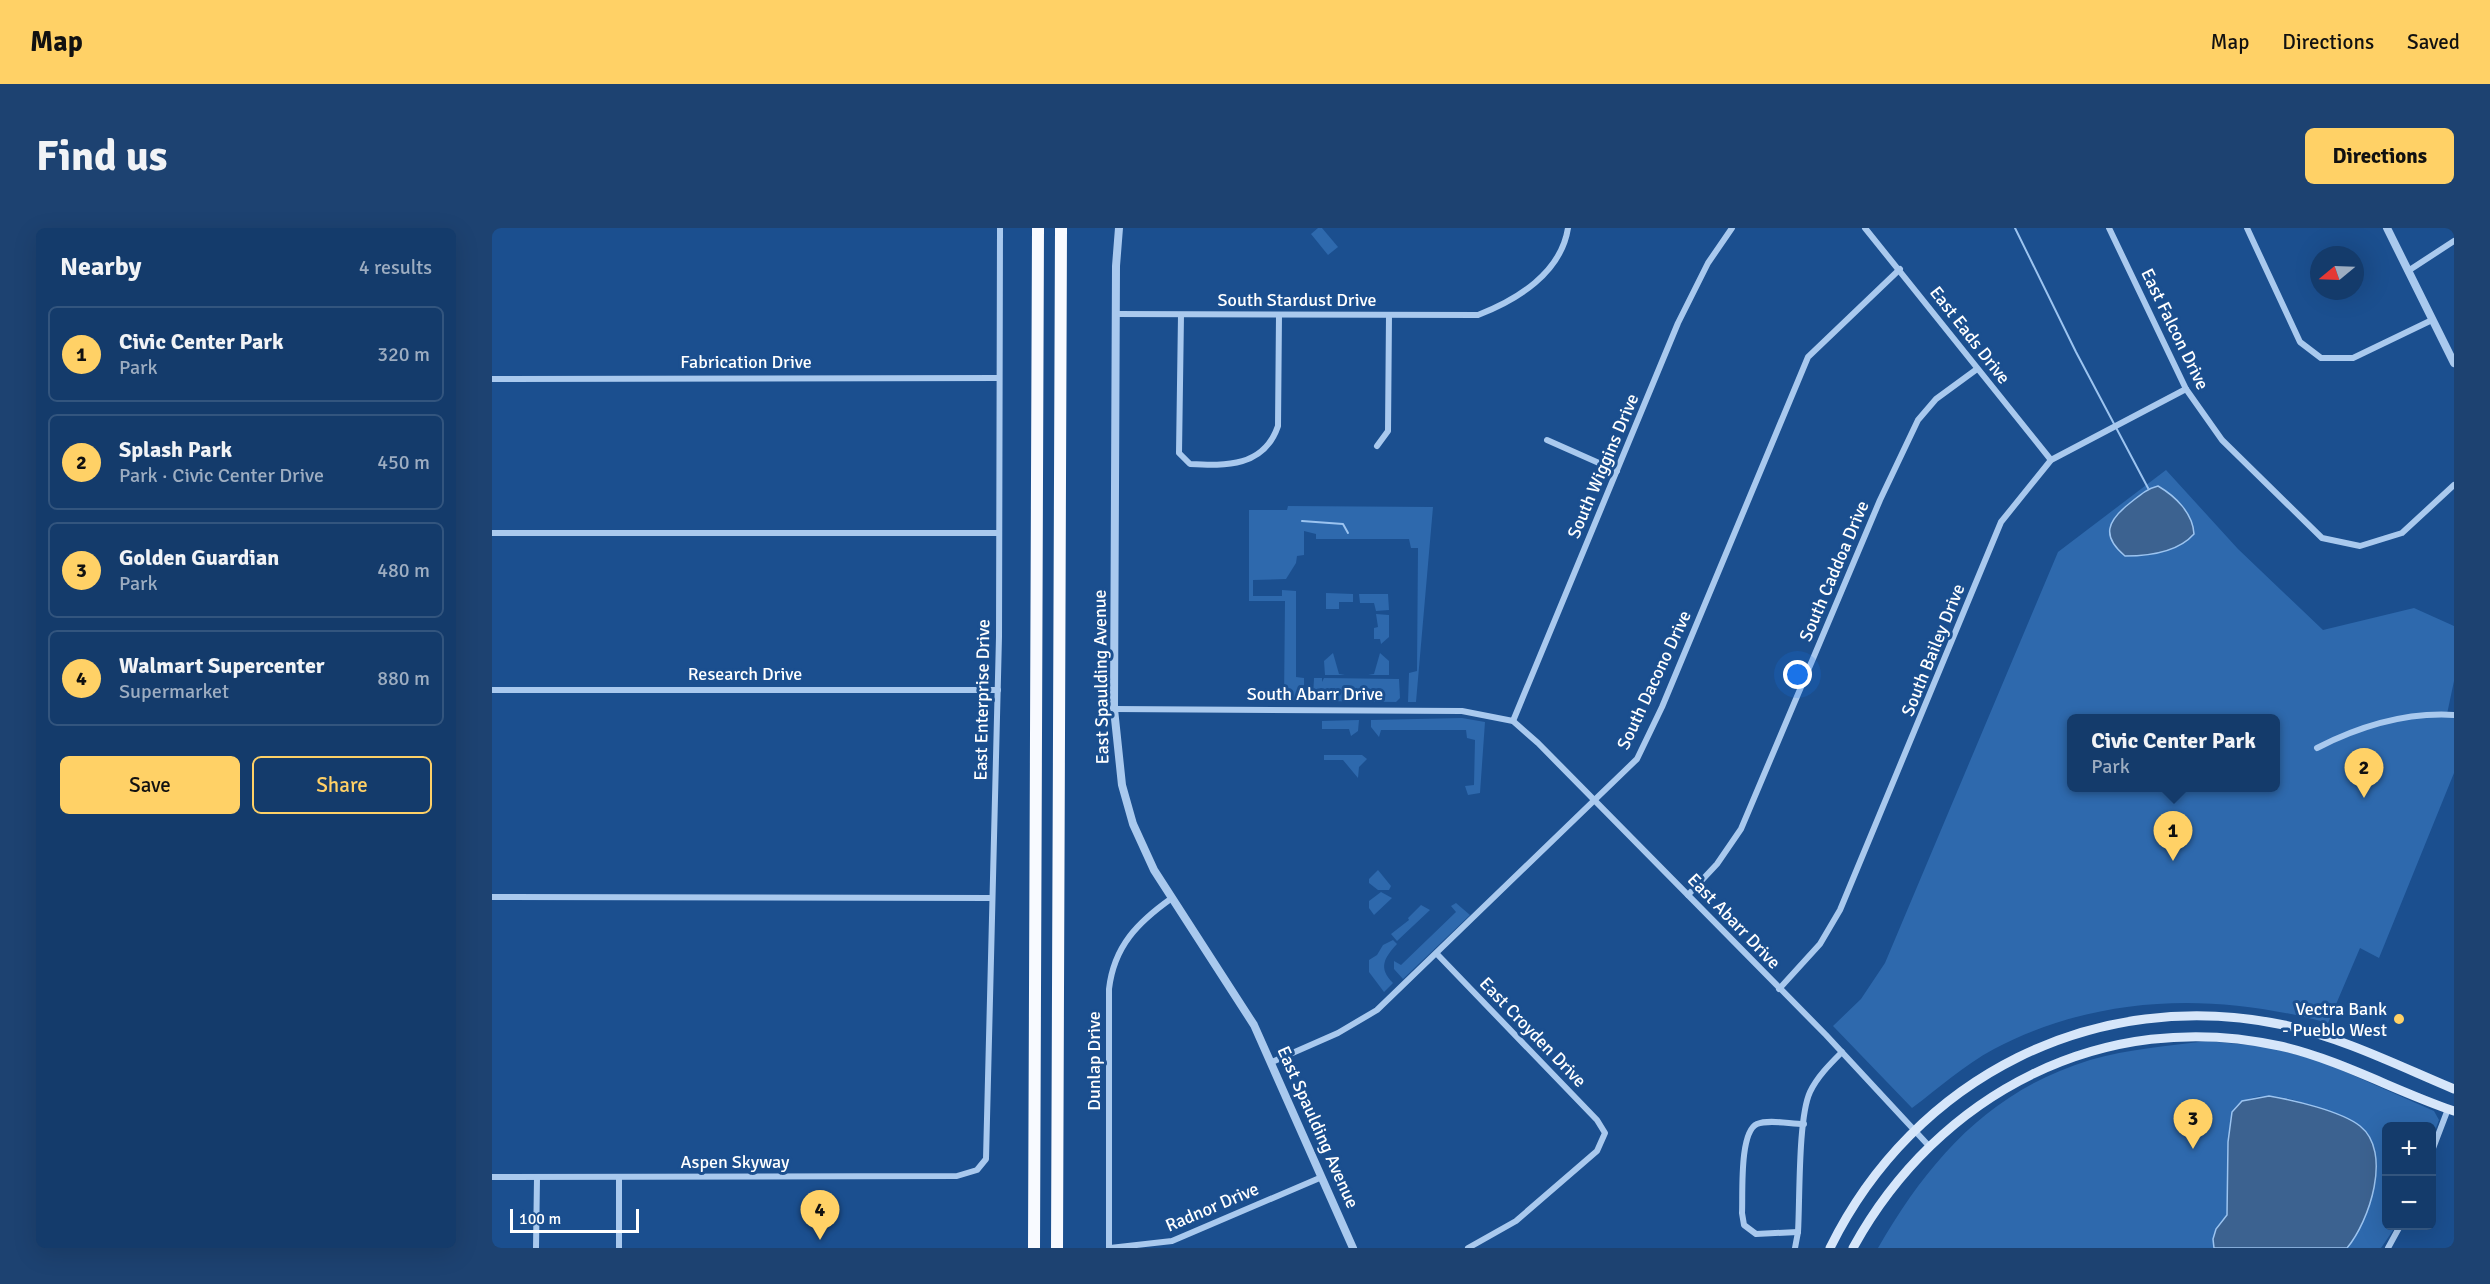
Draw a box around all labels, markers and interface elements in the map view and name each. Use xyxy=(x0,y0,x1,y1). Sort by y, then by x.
text: Map xyxy=(30,25,83,59)
text: Map xyxy=(2211,29,2249,55)
text: Directions xyxy=(2282,29,2374,55)
text: Saved xyxy=(2407,29,2460,55)
button: Directions xyxy=(2305,128,2454,184)
text: Find us xyxy=(36,131,167,182)
north arrow xyxy=(2310,246,2364,300)
text: Nearby xyxy=(60,251,141,283)
text: 4 results xyxy=(359,255,432,280)
street label: East Falcon Drive xyxy=(2136,265,2214,393)
street label: East Eads Drive xyxy=(1925,282,2015,388)
street label: South Stardust Drive xyxy=(1218,289,1376,311)
text: Civic Center Park xyxy=(119,328,284,355)
text: 1 xyxy=(76,342,87,367)
text: 320 m xyxy=(377,342,430,367)
street label: Fabrication Drive xyxy=(680,351,812,373)
text: Park xyxy=(119,355,157,380)
street label: South Wiggins Drive xyxy=(1563,390,1643,542)
text: Splash Park xyxy=(119,436,232,463)
text: 2 xyxy=(76,450,87,475)
text: 450 m xyxy=(377,450,430,475)
text: Park · Civic Center Drive xyxy=(119,463,324,488)
street label: South Caddoa Drive xyxy=(1794,497,1874,645)
text: Golden Guardian xyxy=(119,544,279,571)
text: 3 xyxy=(76,558,87,583)
text: 480 m xyxy=(377,558,430,583)
text: Park xyxy=(119,571,157,596)
street label: South Bailey Drive xyxy=(1896,581,1970,719)
street label: East Spaulding Avenue xyxy=(1088,589,1114,765)
street label: South Dacono Drive xyxy=(1612,607,1696,753)
street label: East Enterprise Drive xyxy=(970,619,994,781)
text: Walmart Supercenter xyxy=(119,652,325,679)
your location xyxy=(1783,660,1812,689)
street label: Research Drive xyxy=(688,663,802,685)
text: 4 xyxy=(76,666,87,691)
text: 880 m xyxy=(377,666,430,691)
text: Supermarket xyxy=(119,679,229,704)
street label: South Abarr Drive xyxy=(1247,683,1383,705)
popup xyxy=(2067,714,2280,792)
text: Civic Center Park xyxy=(2091,727,2256,754)
pin: 2 xyxy=(2344,748,2384,798)
text: Park xyxy=(2091,754,2130,779)
button: Save xyxy=(60,756,240,814)
button: Share xyxy=(252,756,432,814)
pin: 1 xyxy=(2154,812,2192,861)
street label: East Abarr Drive xyxy=(1683,869,1785,973)
street label: East Croyden Drive xyxy=(1475,972,1591,1092)
place label: Vectra Bank - Pueblo West xyxy=(2282,998,2387,1041)
street label: Dunlap Drive xyxy=(1083,1011,1105,1111)
marker: Vectra Bank - Pueblo West xyxy=(2392,1012,2406,1026)
street label: East Spaulding Avenue xyxy=(1272,1043,1364,1211)
pin: 3 xyxy=(2174,1100,2212,1149)
map controls xyxy=(2382,1122,2436,1230)
button: + xyxy=(2382,1122,2436,1176)
street label: Aspen Skyway xyxy=(681,1151,790,1173)
button: − xyxy=(2382,1176,2436,1230)
street label: Radnor Drive xyxy=(1162,1177,1262,1237)
pin: 4 xyxy=(800,1190,840,1240)
scale bar xyxy=(510,1206,639,1234)
text: 100 m xyxy=(519,1209,561,1229)

